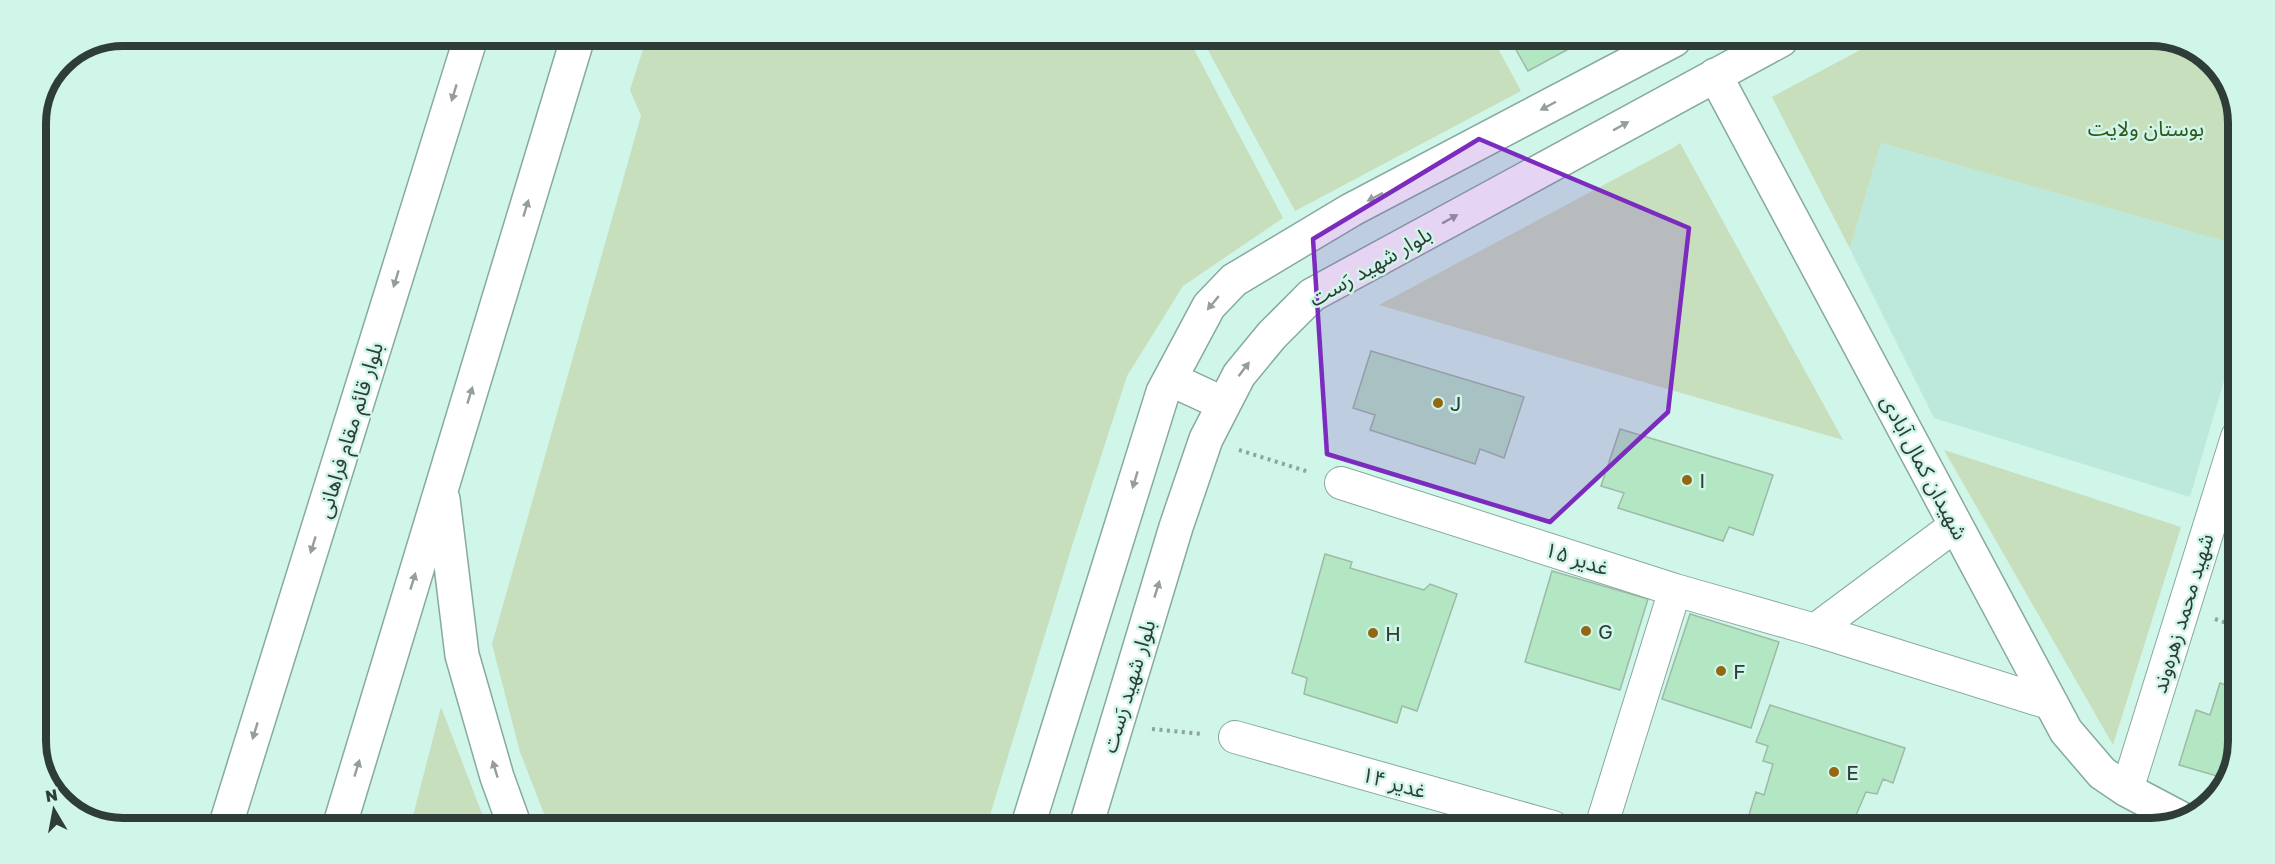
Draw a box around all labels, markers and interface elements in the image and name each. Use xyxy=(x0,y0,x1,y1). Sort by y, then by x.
one-way arrow xyxy=(449,84,458,102)
one-way arrow xyxy=(1539,101,1556,111)
park label: بوستان ولایت xyxy=(2088,115,2204,141)
one-way arrow xyxy=(1613,121,1630,131)
one-way arrow xyxy=(1366,192,1383,202)
one-way arrow xyxy=(522,199,531,217)
one-way arrow xyxy=(1441,215,1458,225)
street label: بلوار شهید رَست xyxy=(1304,220,1436,312)
one-way arrow xyxy=(391,270,400,288)
one-way arrow xyxy=(1207,295,1220,310)
street label: بلوار قائم مقام فراهانی xyxy=(310,339,392,522)
one-way arrow xyxy=(1238,361,1250,377)
one-way arrow xyxy=(466,385,475,403)
place label: J xyxy=(1450,390,1462,416)
street label: شهیدان کمال آبادی xyxy=(1876,390,1974,544)
marker: J xyxy=(1431,396,1445,410)
place label: I xyxy=(1699,467,1706,493)
one-way arrow xyxy=(1130,471,1139,489)
marker: I xyxy=(1680,473,1694,487)
street label: شهید محمد زهره‌وند xyxy=(2145,530,2219,696)
street label: غدیر ۱۵ xyxy=(1542,535,1612,581)
one-way arrow xyxy=(308,536,317,554)
one-way arrow xyxy=(409,572,418,590)
one-way arrow xyxy=(1153,579,1162,597)
street label: بلوار شهید رَست xyxy=(1095,616,1161,756)
place label: G xyxy=(1598,618,1613,644)
place label: H xyxy=(1385,620,1401,646)
marker: G xyxy=(1579,624,1593,638)
marker: H xyxy=(1366,626,1380,640)
place label: F xyxy=(1733,658,1746,684)
marker: F xyxy=(1714,664,1728,678)
one-way arrow xyxy=(250,722,259,740)
one-way arrow xyxy=(353,759,362,777)
place label: E xyxy=(1846,759,1859,785)
one-way arrow xyxy=(490,760,499,778)
street label: غدیر ۱۴ xyxy=(1359,760,1429,804)
marker: E xyxy=(1827,765,1841,779)
north arrow xyxy=(24,780,84,840)
text: N xyxy=(44,784,59,806)

